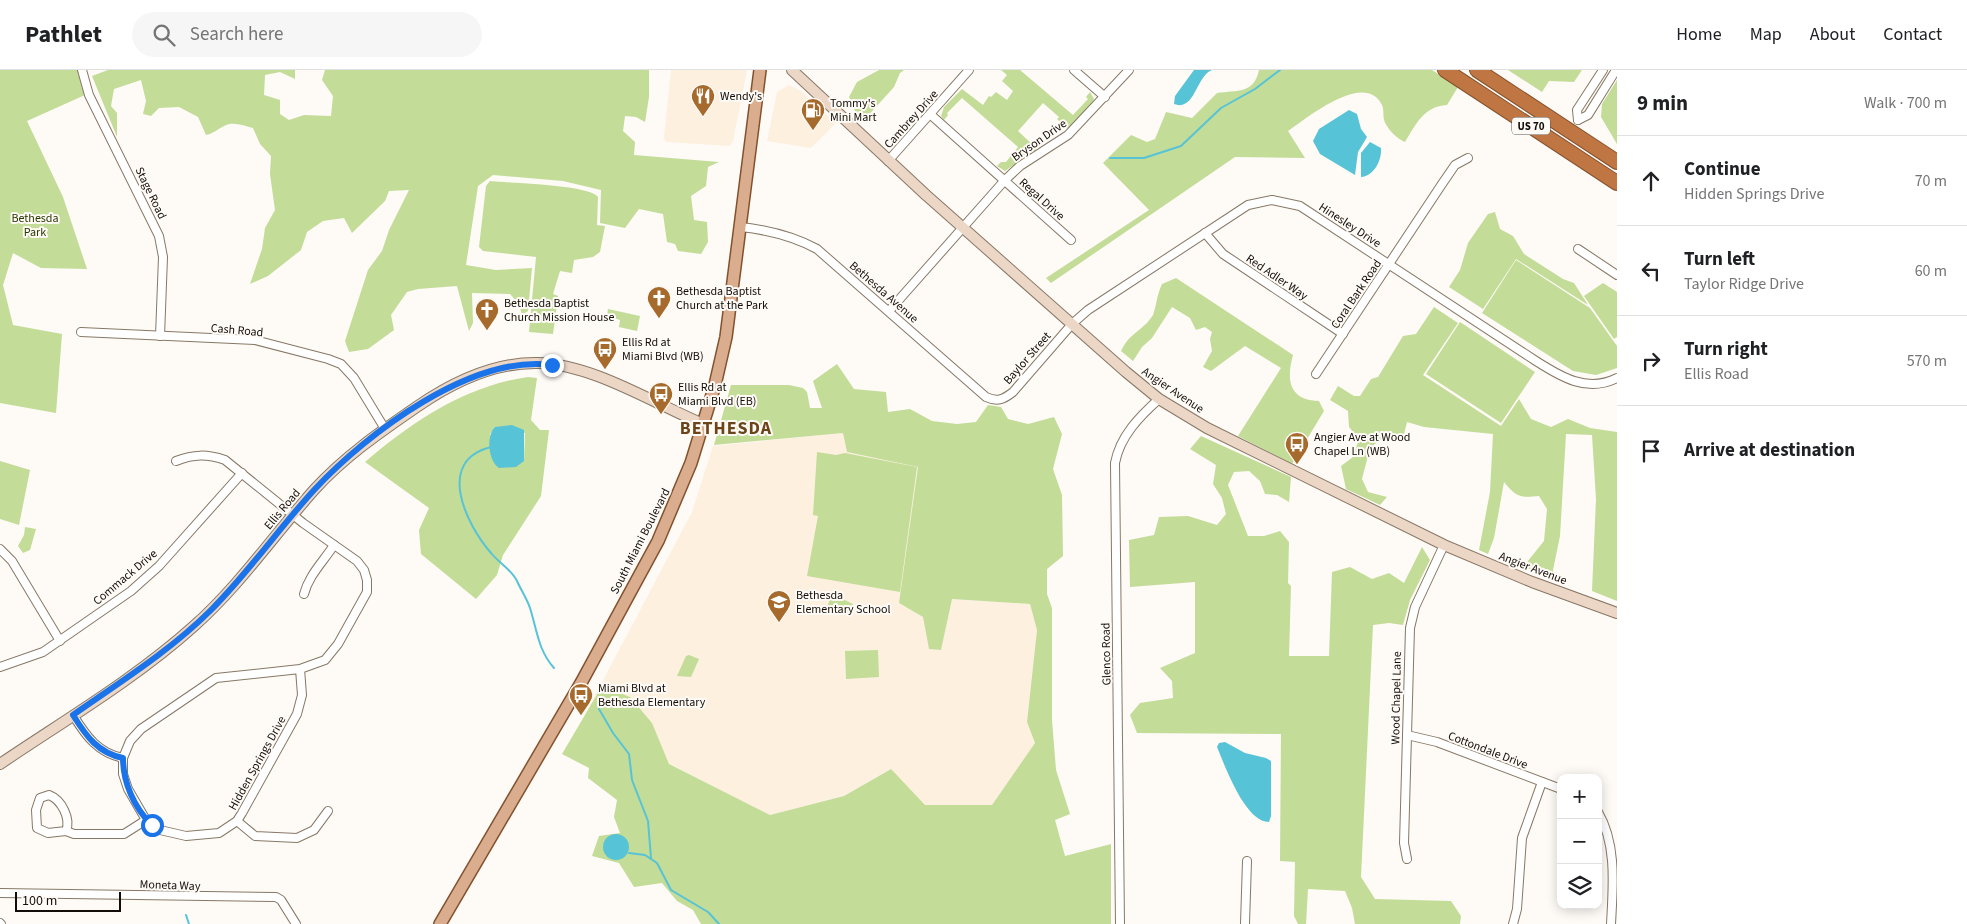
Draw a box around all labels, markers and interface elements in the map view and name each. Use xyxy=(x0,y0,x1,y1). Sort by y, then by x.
search box xyxy=(132,12,482,57)
text: Pathlet xyxy=(25,17,102,52)
icon: search xyxy=(150,21,178,49)
text: Search here xyxy=(190,21,284,48)
text: Home xyxy=(1676,22,1722,47)
text: Map xyxy=(1750,22,1782,47)
text: About xyxy=(1810,22,1855,47)
text: Contact xyxy=(1883,22,1942,47)
restaurant icon: Wendy's xyxy=(690,83,716,117)
street label: Cambrey Drive xyxy=(880,86,942,152)
place label: Wendy's xyxy=(720,88,762,105)
text: 9 min xyxy=(1637,88,1688,118)
text: Walk · 700 m xyxy=(1864,92,1947,114)
place label: Tommy's Mini Mart xyxy=(830,95,877,126)
fuel station icon: Tommy's Mini Mart xyxy=(800,97,826,131)
street label: Bryson Drive xyxy=(1008,115,1070,166)
road number: US 70 xyxy=(1512,118,1550,134)
text: Continue xyxy=(1684,156,1761,183)
street label: Stage Road xyxy=(131,164,170,222)
icon: ahead xyxy=(1637,167,1665,195)
text: 70 m xyxy=(1915,170,1947,192)
street label: Regal Drive xyxy=(1015,174,1068,224)
text: Hidden Springs Drive xyxy=(1684,183,1824,205)
street label: Hinesley Drive xyxy=(1315,199,1384,252)
park label: Bethesda Park xyxy=(11,210,59,241)
text: Turn left xyxy=(1684,246,1755,273)
street label: Red Adler Way xyxy=(1242,250,1311,305)
street label: Coral Bark Road xyxy=(1327,256,1386,332)
icon: left xyxy=(1637,257,1665,285)
street label: Bethesda Avenue xyxy=(845,258,922,327)
text: 60 m xyxy=(1915,260,1947,282)
text: Taylor Ridge Drive xyxy=(1684,273,1804,295)
place label: Bethesda Baptist Church at the Park xyxy=(676,283,768,314)
church icon: Bethesda Baptist Church at the Park xyxy=(646,285,672,319)
place label: Bethesda Baptist Church Mission House xyxy=(504,295,614,326)
church icon: Bethesda Baptist Church Mission House xyxy=(474,297,500,331)
street label: Cash Road xyxy=(210,320,264,341)
street label: Baylor Street xyxy=(1000,328,1055,388)
place label: Ellis Rd at Miami Blvd (WB) xyxy=(622,334,704,365)
bus stop icon: Ellis Rd at Miami Blvd (WB) xyxy=(592,336,618,370)
text: Turn right xyxy=(1684,336,1768,363)
icon: right xyxy=(1637,347,1665,375)
text: 570 m xyxy=(1907,350,1947,372)
route end xyxy=(541,354,564,377)
street label: Angier Avenue xyxy=(1138,363,1207,417)
text: Ellis Road xyxy=(1684,363,1749,385)
place label: Ellis Rd at Miami Blvd (EB) xyxy=(678,379,756,410)
bus stop icon: Ellis Rd at Miami Blvd (EB) xyxy=(648,381,674,415)
district label: BETHESDA xyxy=(680,416,772,441)
place label: Angier Ave at Wood Chapel Ln (WB) xyxy=(1314,429,1410,460)
bus stop icon: Angier Ave at Wood Chapel Ln (WB) xyxy=(1284,431,1310,465)
icon: arrive xyxy=(1637,437,1665,465)
text: Arrive at destination xyxy=(1684,437,1855,464)
street label: Ellis Road xyxy=(260,485,305,533)
street label: South Miami Boulevard xyxy=(606,485,675,597)
street label: Commack Drive xyxy=(90,545,161,609)
street label: Angier Avenue xyxy=(1496,548,1569,589)
place label: Bethesda Elementary School xyxy=(796,587,891,618)
school or university icon: Bethesda Elementary School xyxy=(766,589,792,623)
street label: Glenco Road xyxy=(1097,622,1116,686)
street label: Wood Chapel Lane xyxy=(1387,651,1406,745)
place label: Miami Blvd at Bethesda Elementary xyxy=(598,680,706,711)
bus stop icon: Miami Blvd at Bethesda Elementary xyxy=(568,682,594,716)
street label: Hidden Springs Drive xyxy=(224,713,290,813)
street label: Cottondale Drive xyxy=(1446,727,1530,773)
map controls xyxy=(1557,774,1602,909)
button: + xyxy=(1557,774,1602,819)
route start xyxy=(141,814,164,837)
button: − xyxy=(1557,819,1602,864)
button: layers xyxy=(1557,864,1602,909)
street label: Moneta Way xyxy=(139,876,201,895)
scale bar xyxy=(15,889,121,912)
text: 100 m xyxy=(22,891,57,911)

